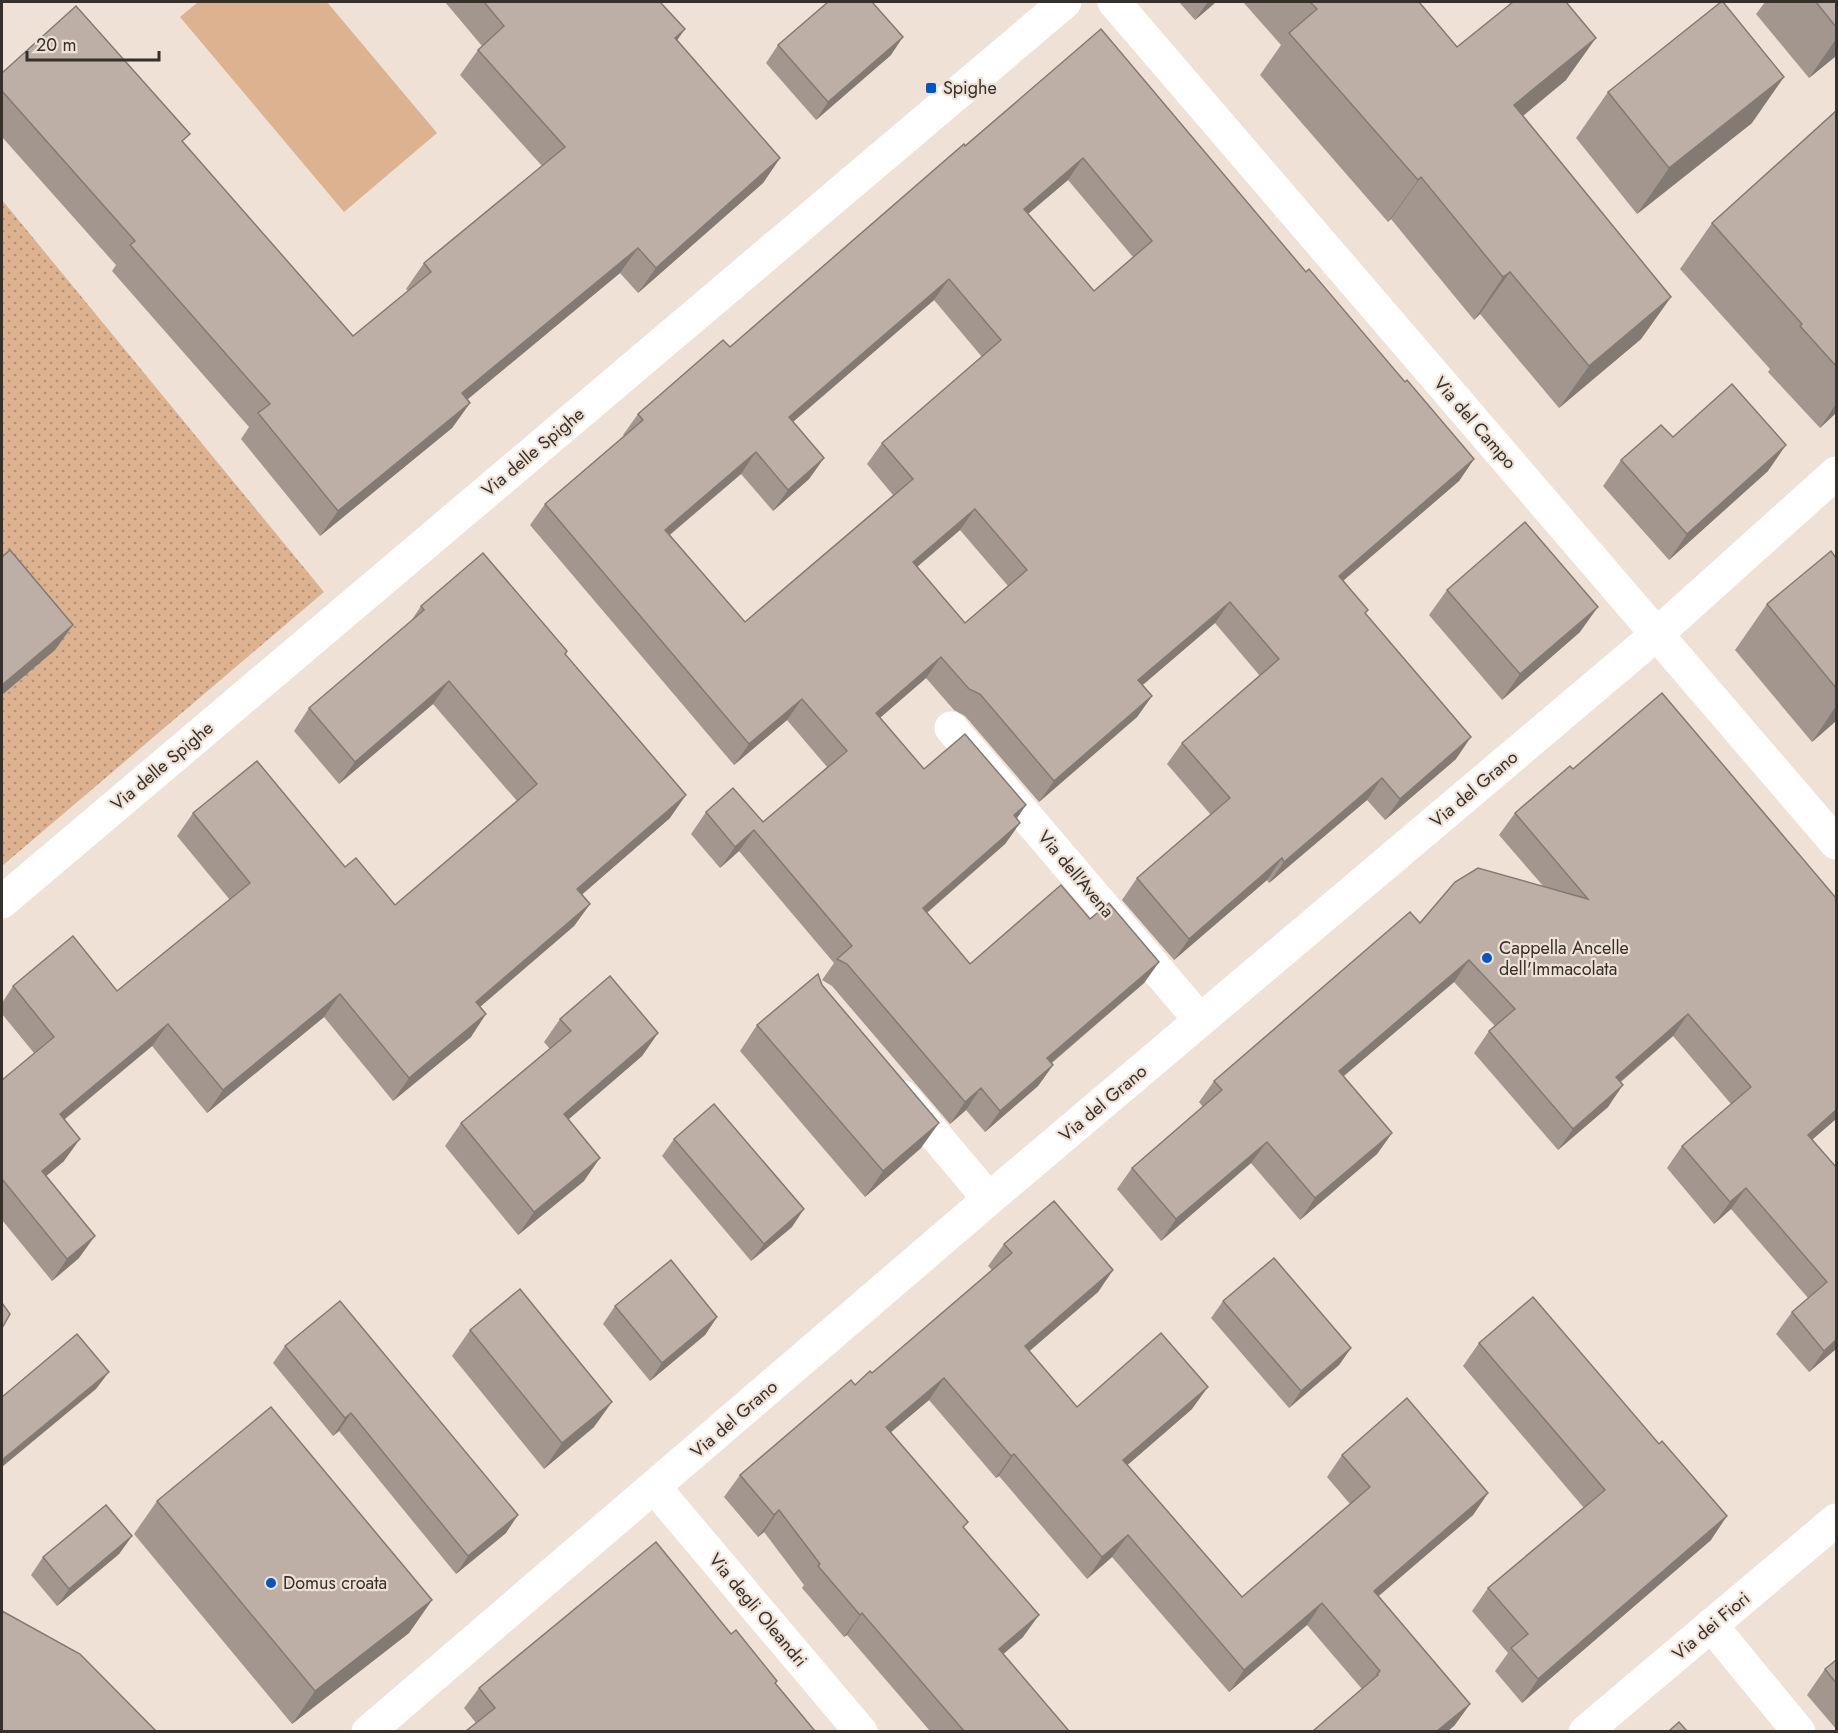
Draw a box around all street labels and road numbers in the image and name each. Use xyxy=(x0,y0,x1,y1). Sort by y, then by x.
street label: Via del Campo xyxy=(1428,371,1523,475)
street label: Via delle Spighe xyxy=(476,401,590,503)
street label: Via delle Spighe xyxy=(105,715,219,817)
street label: Via del Grano xyxy=(1424,744,1524,834)
street label: Via dell'Avena xyxy=(1032,825,1120,923)
street label: Via del Grano xyxy=(1053,1058,1153,1148)
street label: Via del Grano xyxy=(685,1374,783,1464)
street label: Via degli Oleandri xyxy=(703,1547,813,1673)
street label: Via dei Fiori xyxy=(1666,1586,1756,1666)

